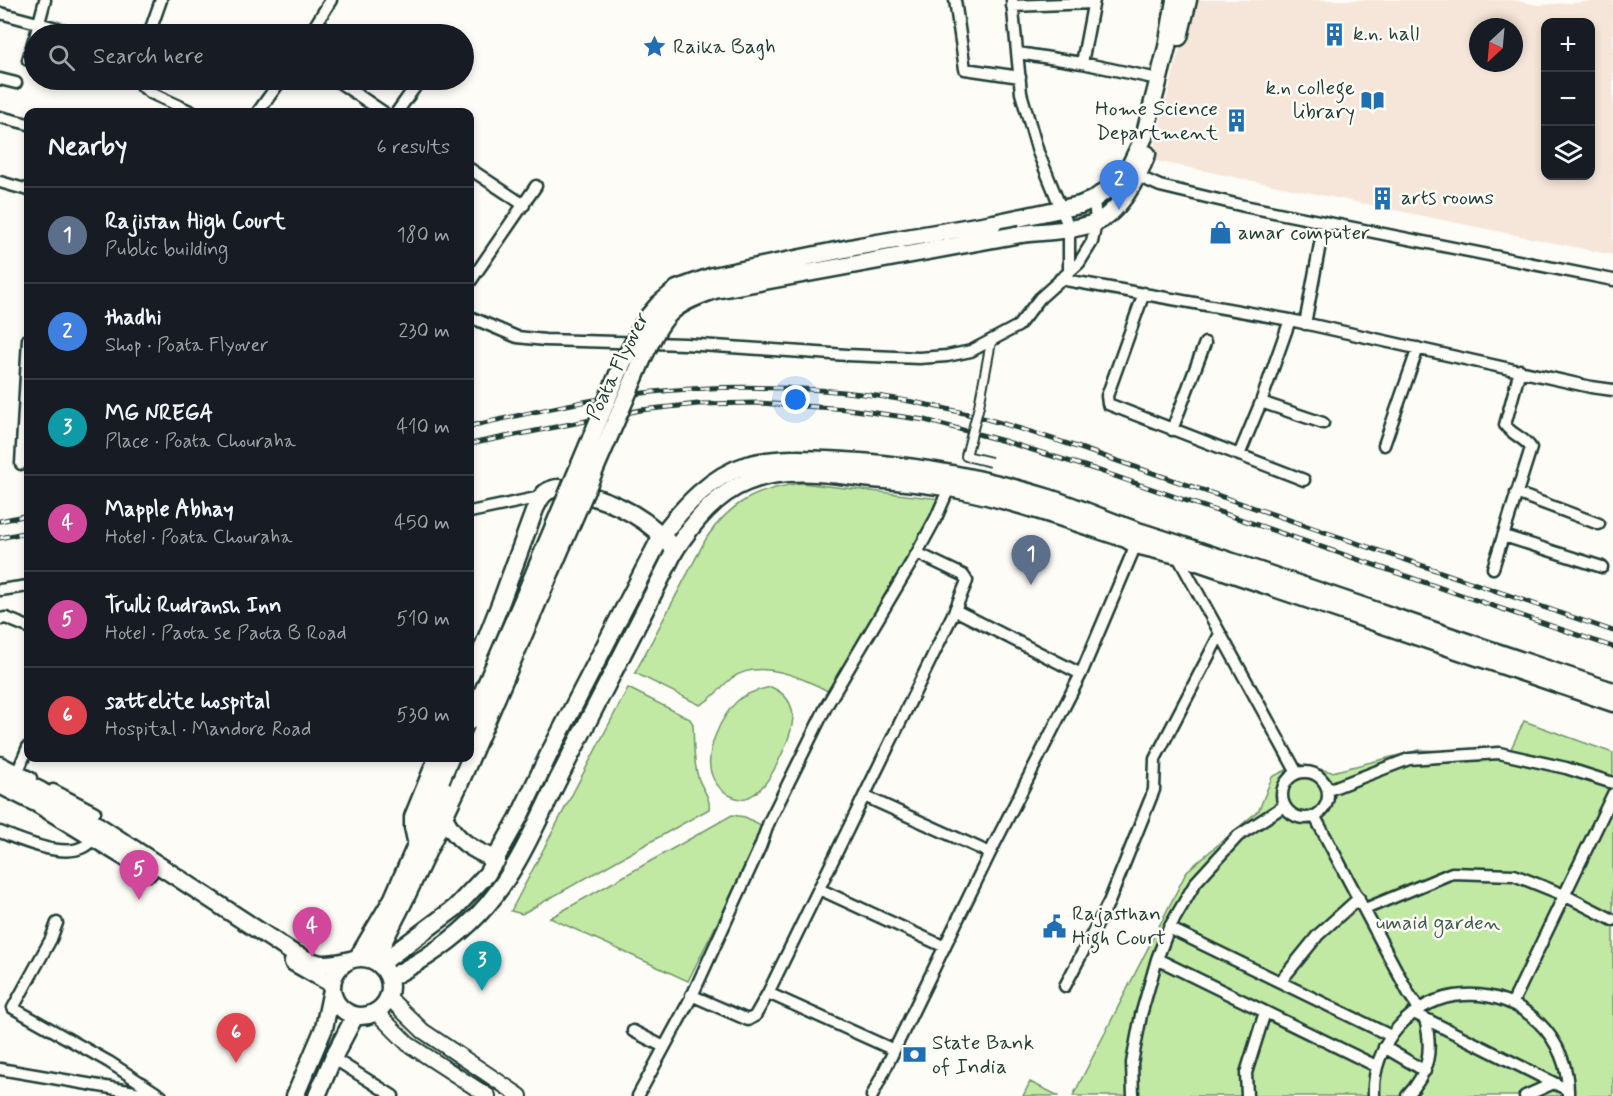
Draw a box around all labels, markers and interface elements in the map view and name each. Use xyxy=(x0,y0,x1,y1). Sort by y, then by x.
north arrow xyxy=(1469,18,1523,72)
map controls xyxy=(1541,18,1595,180)
button: + xyxy=(1541,18,1595,72)
place label: k.n. hall xyxy=(1353,20,1419,48)
building icon: k.n. hall xyxy=(1322,21,1348,47)
search box xyxy=(24,24,474,90)
place label: Raika Bagh xyxy=(673,33,776,61)
place icon: Raika Bagh xyxy=(642,34,668,60)
icon: search xyxy=(45,41,78,74)
text: Search here xyxy=(93,43,204,71)
button: − xyxy=(1541,72,1595,126)
place label: k.n college library xyxy=(1265,74,1355,126)
library icon: k.n college library xyxy=(1360,87,1386,113)
place label: Home Science Department xyxy=(1095,95,1219,147)
building icon: Home Science Department xyxy=(1223,108,1249,134)
button: layers xyxy=(1541,126,1595,180)
text: Nearby xyxy=(48,130,127,164)
text: 6 results xyxy=(377,134,450,161)
pin: 2 xyxy=(1100,160,1138,210)
place label: arts rooms xyxy=(1401,184,1494,212)
building icon: arts rooms xyxy=(1370,185,1396,211)
text: Rajistan High Court xyxy=(105,208,286,236)
place label: amar computer xyxy=(1238,219,1370,247)
shop icon: amar computer xyxy=(1207,220,1233,246)
text: 1 xyxy=(63,222,72,249)
text: 180 m xyxy=(397,222,450,249)
text: Public building xyxy=(105,236,228,263)
text: thadhi xyxy=(105,304,162,332)
street label: Poata Flyover xyxy=(580,307,656,425)
text: 2 xyxy=(63,318,72,345)
text: 230 m xyxy=(398,318,450,345)
text: Shop · Poata Flyover xyxy=(105,332,269,359)
your location xyxy=(781,385,810,414)
text: MG NREGA xyxy=(105,400,213,428)
text: 3 xyxy=(63,414,72,441)
text: 410 m xyxy=(396,414,450,441)
text: Place · Poata Chouraha xyxy=(105,428,296,455)
text: Mapple Abhay xyxy=(105,496,234,524)
text: 4 xyxy=(62,510,73,537)
text: 450 m xyxy=(394,510,450,537)
text: Hotel · Poata Chouraha xyxy=(105,524,293,551)
pin: 1 xyxy=(1012,536,1050,585)
text: Trulli Rudransh Inn xyxy=(105,592,282,620)
text: 5 xyxy=(62,606,74,633)
text: 510 m xyxy=(396,606,450,633)
text: Hotel · Paota se Paota B Road xyxy=(105,620,346,647)
text: sattelite hospital xyxy=(105,688,270,716)
text: 6 xyxy=(62,702,73,729)
text: 530 m xyxy=(396,702,450,729)
text: Hospital · Mandore Road xyxy=(105,716,311,743)
pin: 5 xyxy=(120,850,158,900)
place label: Rajasthan High Court xyxy=(1072,900,1166,954)
pin: 4 xyxy=(292,908,332,957)
park label: umaid garden xyxy=(1376,909,1501,938)
public building icon: Rajasthan High Court xyxy=(1041,913,1067,939)
pin: 3 xyxy=(462,942,502,991)
pin: 6 xyxy=(216,1014,256,1063)
place label: State Bank of India xyxy=(932,1029,1034,1081)
bank icon: State Bank of India xyxy=(901,1042,927,1068)

